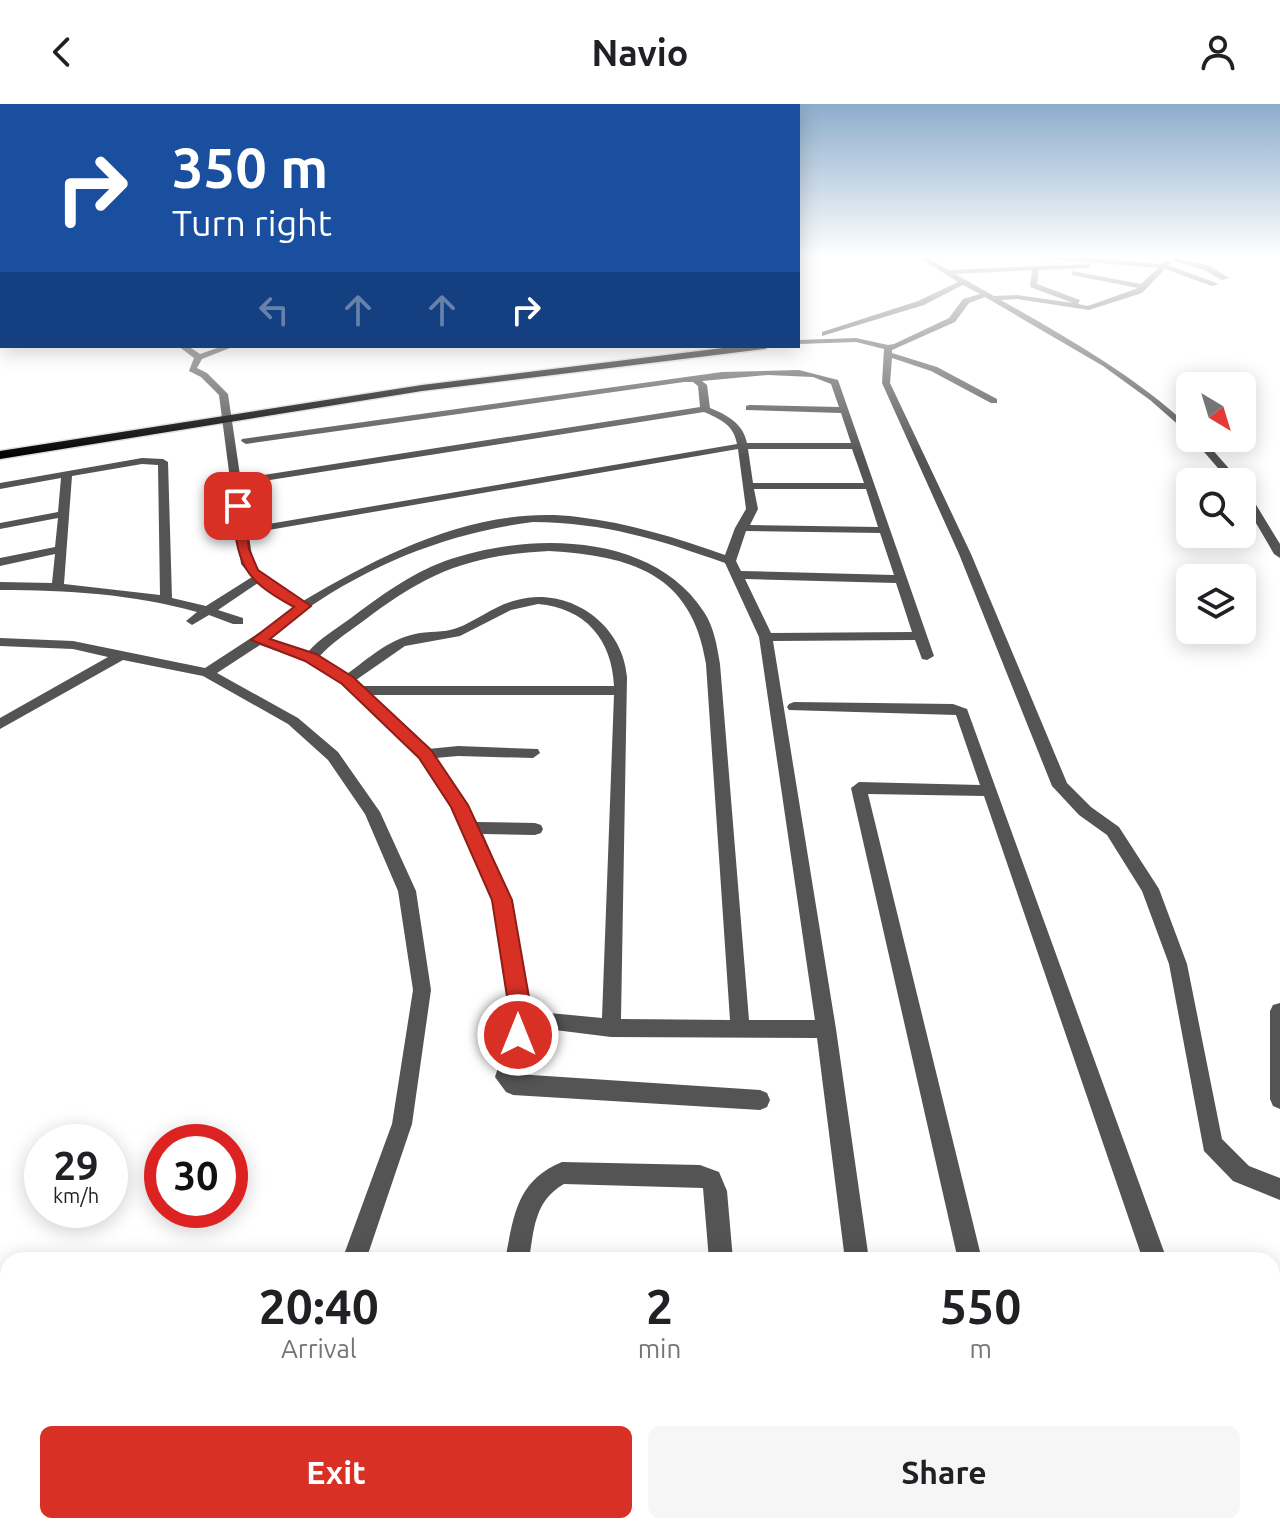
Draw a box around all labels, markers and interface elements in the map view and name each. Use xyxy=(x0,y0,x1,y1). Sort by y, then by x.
icon: back xyxy=(40,30,84,74)
icon: person xyxy=(1196,30,1240,74)
text: Navio xyxy=(592,32,688,73)
icon: right xyxy=(40,136,144,240)
text: 350 m xyxy=(172,136,328,199)
text: Turn right xyxy=(172,202,332,243)
icon: left xyxy=(252,288,296,332)
icon: ahead xyxy=(336,288,380,332)
icon: ahead xyxy=(420,288,464,332)
icon: right xyxy=(504,288,548,332)
north arrow xyxy=(1176,372,1256,452)
map controls xyxy=(1176,372,1256,644)
button: search xyxy=(1176,468,1256,548)
pin xyxy=(204,472,272,540)
icon: arrive xyxy=(216,484,260,528)
button: layers xyxy=(1176,564,1256,644)
position arrow xyxy=(476,993,560,1077)
speed limit sign: 30 xyxy=(144,1124,248,1228)
text: 29 xyxy=(53,1143,99,1188)
text: km/h xyxy=(53,1184,99,1207)
text: 20:40 xyxy=(259,1279,379,1333)
text: 2 xyxy=(646,1279,673,1333)
text: 550 xyxy=(940,1279,1021,1333)
text: Arrival xyxy=(281,1334,357,1363)
text: min xyxy=(638,1334,681,1363)
text: m xyxy=(969,1334,992,1363)
button: Exit xyxy=(40,1426,632,1518)
button: Share xyxy=(648,1426,1240,1518)

